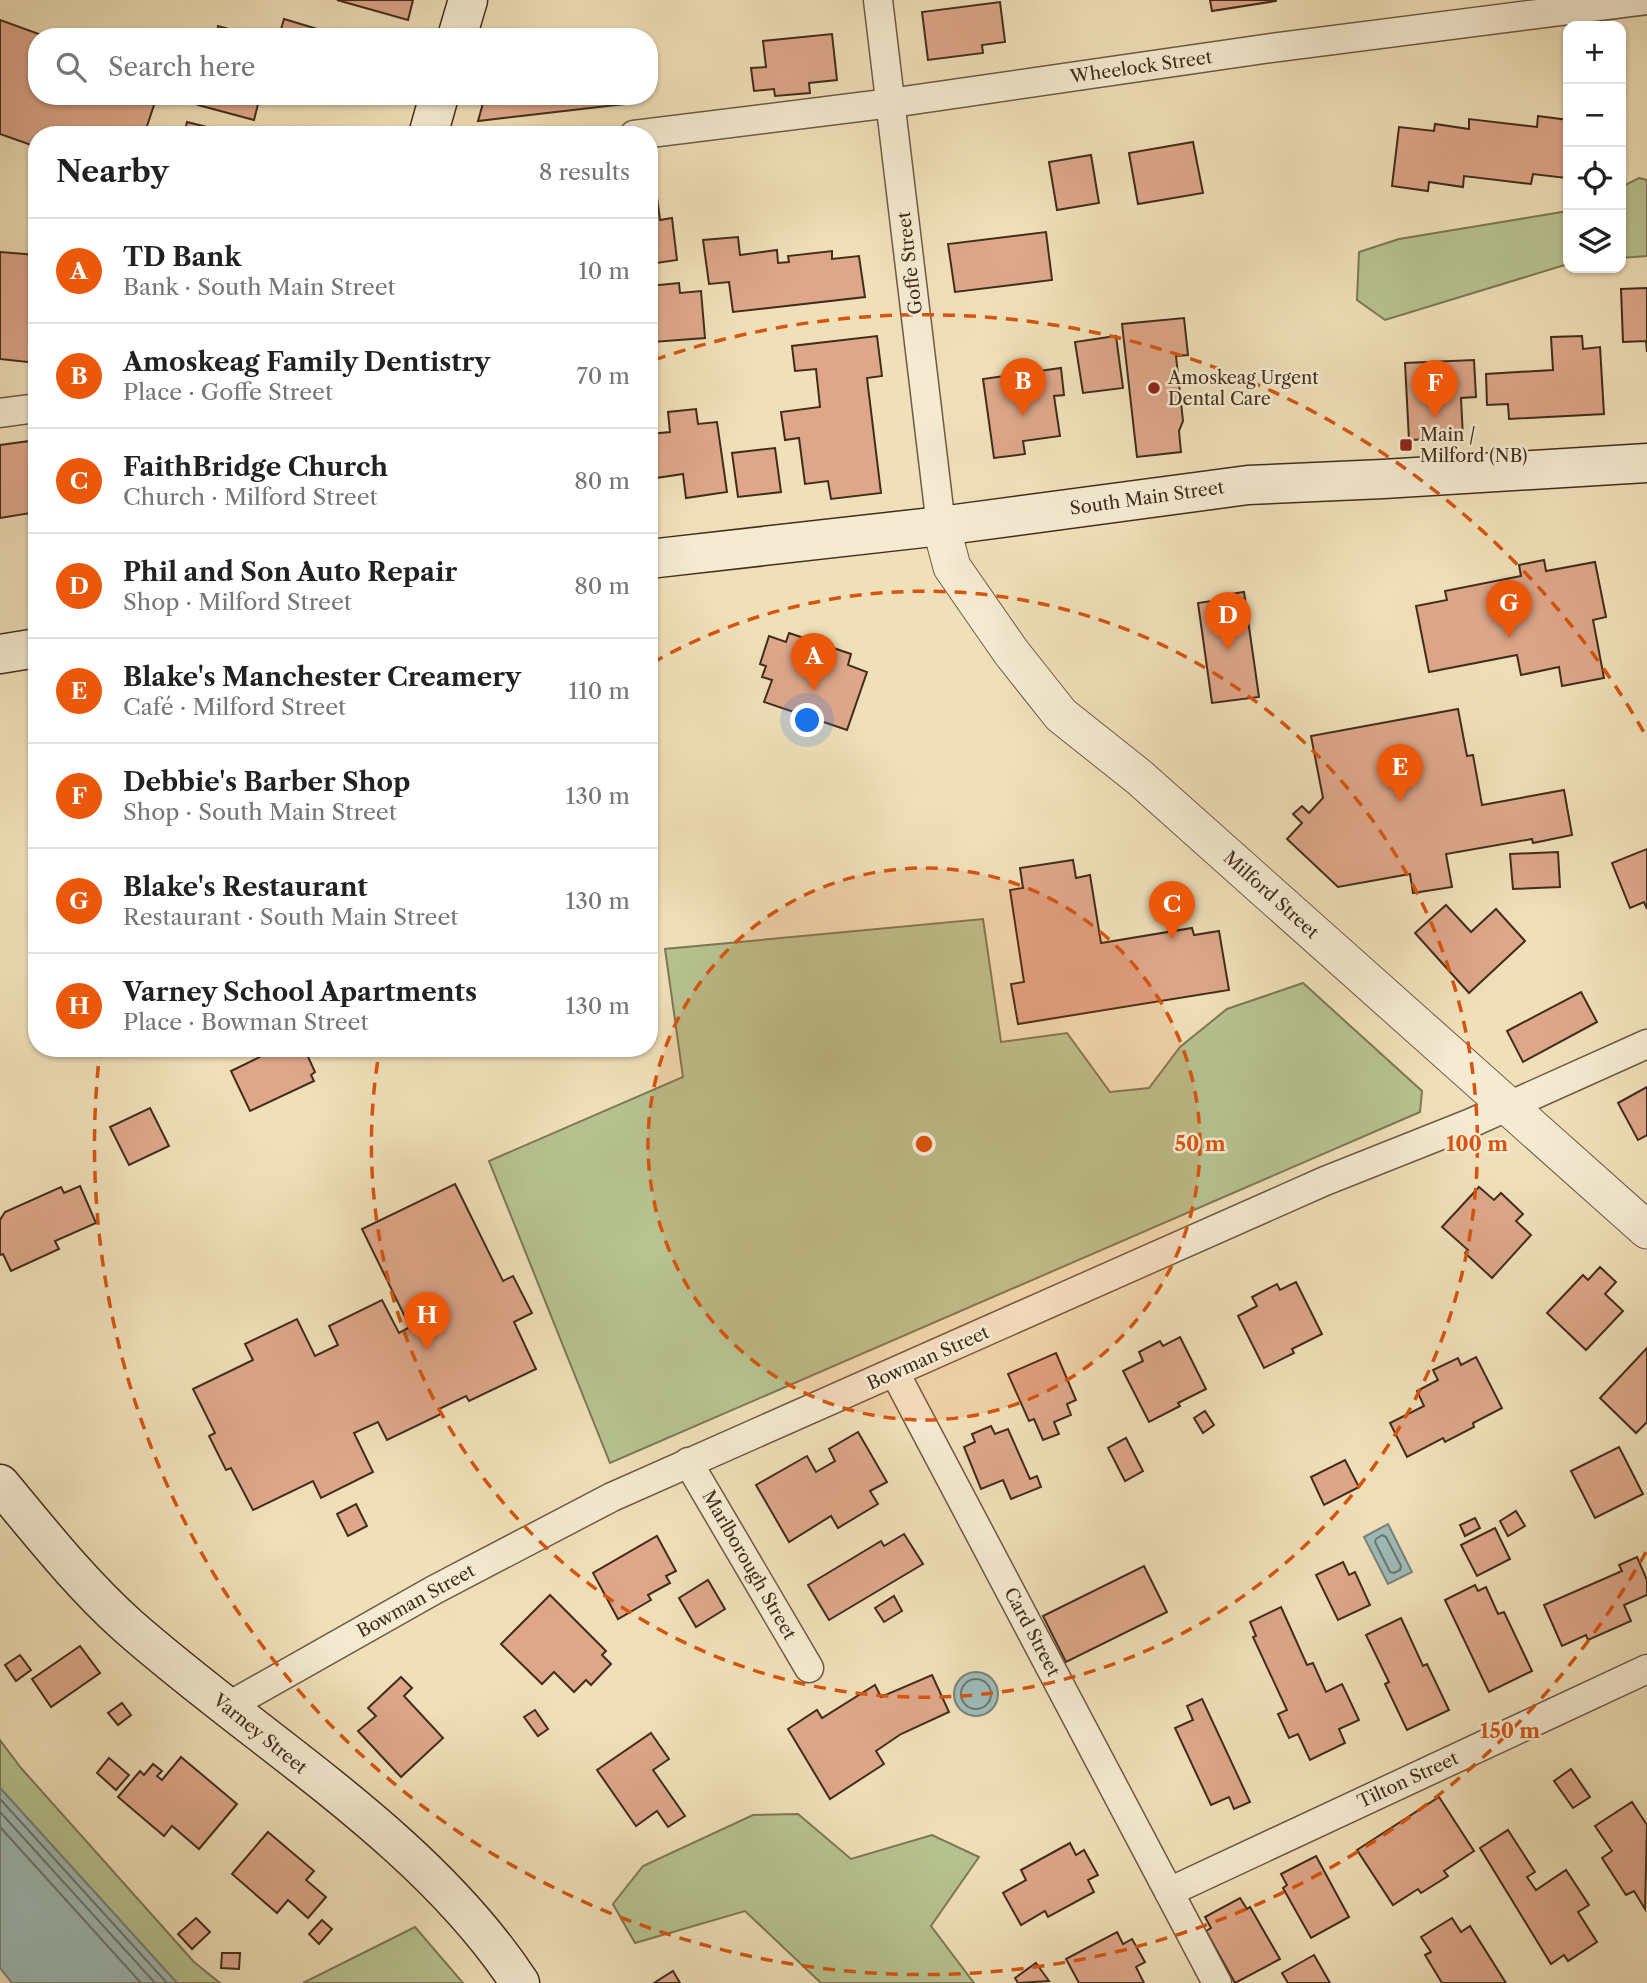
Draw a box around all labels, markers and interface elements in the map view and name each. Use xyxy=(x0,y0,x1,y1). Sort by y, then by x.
map controls xyxy=(1563,21,1626,273)
button: + xyxy=(1563,21,1626,84)
search box xyxy=(28,28,658,105)
street label: Wheelock Street xyxy=(1068,46,1214,88)
icon: search xyxy=(52,48,90,86)
text: Search here xyxy=(108,51,255,83)
button: − xyxy=(1563,84,1626,147)
button: locate xyxy=(1563,147,1626,210)
text: Nearby xyxy=(56,153,169,190)
text: 8 results xyxy=(539,158,630,186)
street label: Goffe Street xyxy=(893,210,927,316)
button: layers xyxy=(1563,210,1626,273)
text: TD Bank xyxy=(123,241,241,273)
text: A xyxy=(70,257,88,285)
text: 10 m xyxy=(578,257,630,285)
text: Bank · South Main Street xyxy=(123,273,396,301)
text: Amoskeag Family Dentistry xyxy=(123,346,490,378)
pin: B xyxy=(1000,358,1046,416)
pin: F xyxy=(1412,360,1458,418)
text: B xyxy=(70,362,88,390)
text: 70 m xyxy=(577,362,630,390)
place label: Amoskeag Urgent Dental Care xyxy=(1167,367,1319,410)
text: Place · Goffe Street xyxy=(123,378,333,406)
marker: Amoskeag Urgent Dental Care xyxy=(1146,380,1162,396)
place label: Main / Milford (NB) xyxy=(1420,424,1527,467)
marker: Main / Milford (NB) xyxy=(1398,437,1414,453)
text: FaithBridge Church xyxy=(123,451,388,483)
text: C xyxy=(70,467,88,495)
text: 80 m xyxy=(574,467,630,495)
street label: South Main Street xyxy=(1069,476,1226,520)
text: Church · Milford Street xyxy=(123,483,378,511)
text: Phil and Son Auto Repair xyxy=(123,556,457,588)
text: D xyxy=(69,572,89,600)
text: 80 m xyxy=(574,572,630,600)
pin: G xyxy=(1486,580,1532,638)
text: Shop · Milford Street xyxy=(123,588,352,616)
pin: D xyxy=(1205,592,1251,650)
pin: A xyxy=(791,633,837,691)
text: Blake's Manchester Creamery xyxy=(123,661,521,693)
text: E xyxy=(71,677,87,705)
text: 110 m xyxy=(569,677,630,705)
text: Café · Milford Street xyxy=(123,693,346,721)
your location xyxy=(790,703,824,737)
pin: E xyxy=(1377,744,1423,802)
text: Debbie's Barber Shop xyxy=(123,766,410,798)
text: F xyxy=(71,782,87,810)
text: 130 m xyxy=(566,782,630,810)
text: Shop · South Main Street xyxy=(123,798,397,826)
street label: Milford Street xyxy=(1219,847,1324,944)
text: Blake's Restaurant xyxy=(123,871,368,903)
pin: C xyxy=(1149,881,1195,939)
text: G xyxy=(69,887,89,915)
text: 130 m xyxy=(566,887,630,915)
text: Restaurant · South Main Street xyxy=(123,903,458,931)
text: Varney School Apartments xyxy=(123,976,477,1008)
text: H xyxy=(69,992,90,1020)
text: 130 m xyxy=(566,992,630,1020)
text: Place · Bowman Street xyxy=(123,1008,369,1036)
text: 50 m xyxy=(1174,1131,1226,1156)
text: 100 m xyxy=(1446,1131,1508,1156)
centre of rings xyxy=(912,1132,936,1156)
pin: H xyxy=(404,1292,450,1350)
street label: Bowman Street xyxy=(864,1321,993,1395)
street label: Marlborough Street xyxy=(697,1487,801,1644)
street label: Bowman Street xyxy=(353,1559,479,1642)
street label: Card Street xyxy=(999,1584,1065,1681)
street label: Varney Street xyxy=(208,1689,312,1779)
text: 150 m xyxy=(1480,1718,1540,1743)
street label: Tilton Street xyxy=(1354,1747,1462,1813)

